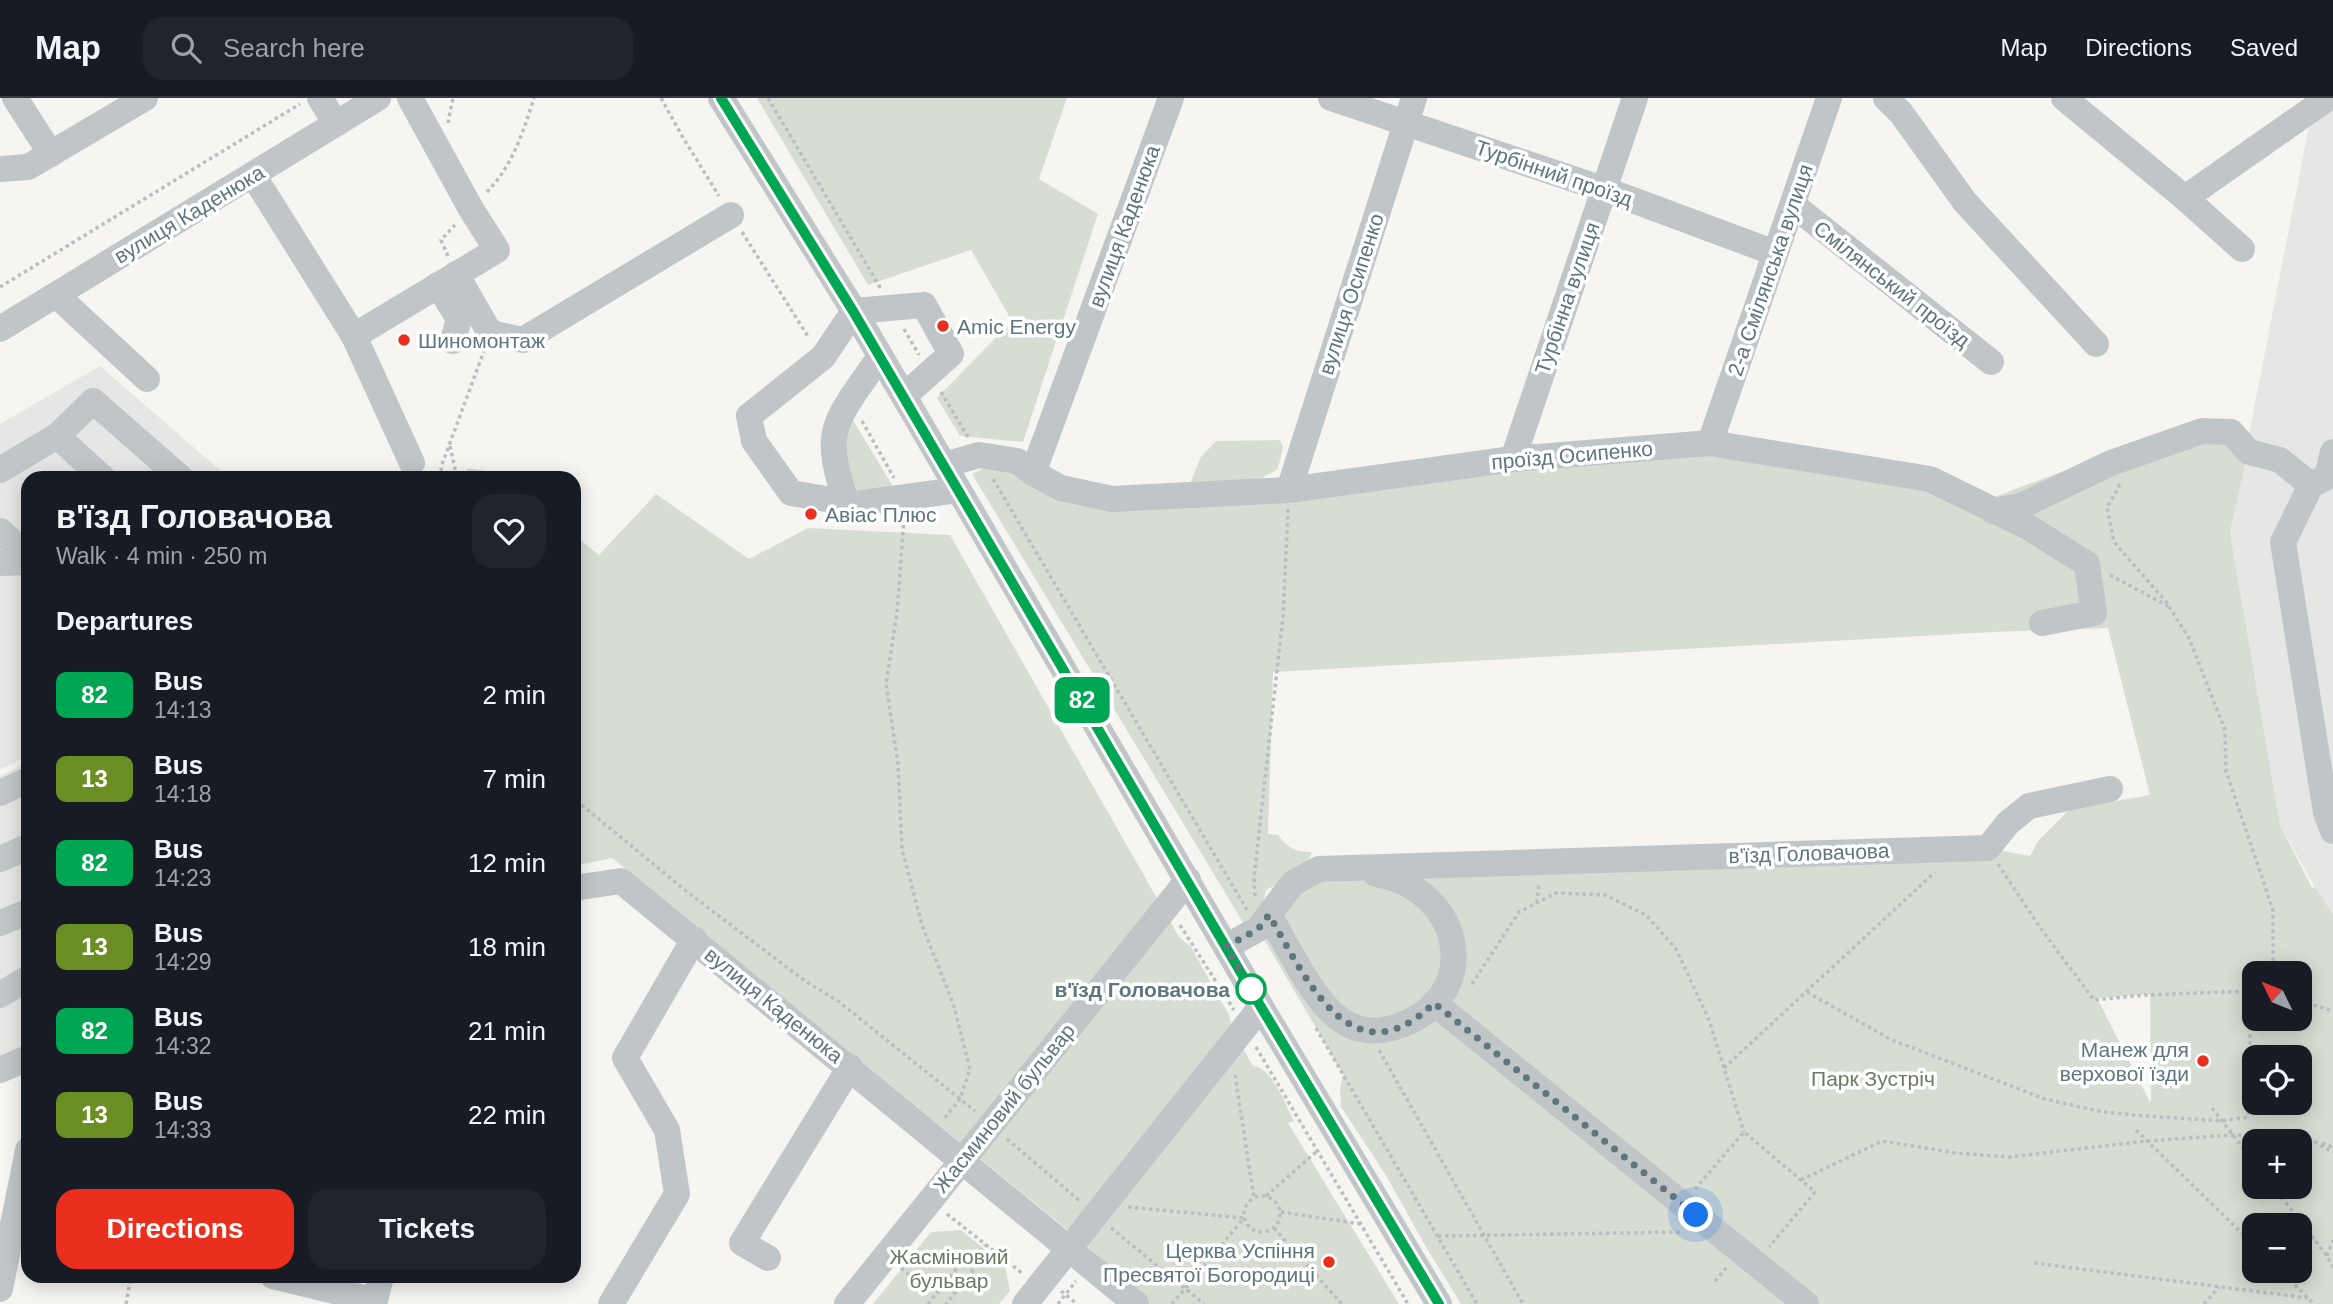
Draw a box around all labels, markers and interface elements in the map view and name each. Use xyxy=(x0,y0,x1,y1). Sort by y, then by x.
search box xyxy=(143,17,633,80)
text: Map xyxy=(35,29,101,66)
icon: search xyxy=(167,29,205,67)
text: Search here xyxy=(223,33,365,63)
text: Map xyxy=(2001,34,2047,61)
text: Directions xyxy=(2085,34,2192,61)
text: Saved xyxy=(2230,34,2298,61)
street label: Турбінний проїзд xyxy=(1472,135,1636,211)
street label: вулиця Каденюка xyxy=(1084,142,1164,310)
street label: вулиця Каденюка xyxy=(110,160,268,268)
street label: 2-а Смілянська вулиця xyxy=(1723,161,1817,379)
street label: вулиця Осипенко xyxy=(1314,210,1388,378)
street label: Смілянський проїзд xyxy=(1810,216,1974,352)
street label: Турбінна вулиця xyxy=(1530,219,1604,377)
place label: Amic Energy xyxy=(957,315,1077,338)
marker: Amic Energy xyxy=(935,318,951,334)
place label: Шиномонтаж xyxy=(418,329,545,352)
marker: Шиномонтаж xyxy=(396,332,412,348)
street label: проїзд Осипенко xyxy=(1490,436,1654,474)
button: heart xyxy=(472,494,546,568)
text: в'їзд Головачова xyxy=(56,498,332,535)
place label: Авіас Плюс xyxy=(825,503,936,526)
marker: Авіас Плюс xyxy=(803,506,819,522)
text: Walk · 4 min · 250 m xyxy=(56,543,267,569)
text: Departures xyxy=(56,606,193,636)
text: Bus xyxy=(154,666,203,696)
line badge: 82 xyxy=(1050,677,1114,723)
text: 2 min xyxy=(482,680,546,710)
text: 82 xyxy=(81,681,108,708)
text: 82 xyxy=(1069,686,1095,713)
text: 14:13 xyxy=(154,697,212,723)
text: Bus xyxy=(154,750,203,780)
text: 7 min xyxy=(482,764,546,794)
text: 13 xyxy=(81,765,108,792)
text: 14:18 xyxy=(154,781,212,807)
text: Bus xyxy=(154,834,203,864)
street label: в'їзд Головачова xyxy=(1728,839,1890,867)
text: 12 min xyxy=(468,848,546,878)
text: 82 xyxy=(81,849,108,876)
text: 14:23 xyxy=(154,865,212,891)
text: Bus xyxy=(154,918,203,948)
text: 18 min xyxy=(468,932,546,962)
text: 13 xyxy=(81,933,108,960)
street label: вулиця Каденюка xyxy=(701,942,848,1068)
text: 14:29 xyxy=(154,949,212,975)
north arrow xyxy=(2242,961,2312,1031)
map controls xyxy=(2242,961,2312,1283)
marker: в'їзд Головачова xyxy=(1236,974,1266,1004)
place label: в'їзд Головачова xyxy=(1054,978,1230,1001)
text: Bus xyxy=(154,1002,203,1032)
text: 21 min xyxy=(468,1016,546,1046)
text: 82 xyxy=(81,1017,108,1044)
street label: Жасминовий бульвар xyxy=(929,1019,1079,1197)
text: 14:32 xyxy=(154,1033,212,1059)
place label: Манеж для верхової їзди xyxy=(2060,1038,2189,1085)
button: locate xyxy=(2242,1045,2312,1115)
marker: Манеж для верхової їзди xyxy=(2195,1053,2211,1069)
park label: Парк Зустріч xyxy=(1811,1067,1935,1090)
text: Bus xyxy=(154,1086,203,1116)
text: 22 min xyxy=(468,1100,546,1130)
text: 13 xyxy=(81,1101,108,1128)
text: 14:33 xyxy=(154,1117,212,1143)
button: + xyxy=(2242,1129,2312,1199)
button: Directions xyxy=(56,1189,294,1269)
button: Tickets xyxy=(308,1189,546,1269)
your location xyxy=(1678,1197,1713,1232)
button: − xyxy=(2242,1213,2312,1283)
place label: Церква Успіння Пресвятої Богородиці xyxy=(1103,1239,1315,1286)
park label: Жасміновий бульвар xyxy=(890,1245,1008,1292)
marker: Церква Успіння Пресвятої Богородиці xyxy=(1321,1254,1337,1270)

